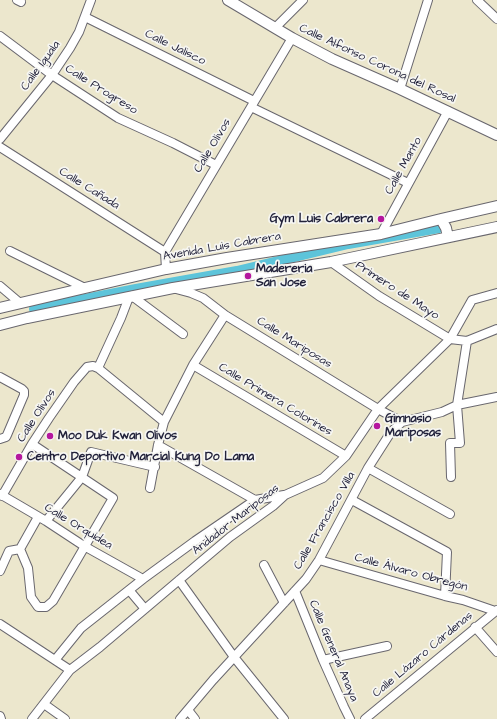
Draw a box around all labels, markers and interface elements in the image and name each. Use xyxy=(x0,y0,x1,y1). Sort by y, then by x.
street label: Calle Alfonso Corona del Rosal xyxy=(297,21,457,107)
street label: Calle Jalisco xyxy=(142,27,208,69)
street label: Calle Iguala xyxy=(18,38,64,94)
street label: Calle Progreso xyxy=(62,62,140,118)
street label: Calle Olivos xyxy=(191,116,235,176)
street label: Calle Manto xyxy=(382,135,426,197)
street label: Calle Cañada xyxy=(56,165,122,213)
place label: Gym Luis Cabrera xyxy=(270,212,373,226)
marker: Gym Luis Cabrera xyxy=(376,214,386,224)
street label: Avenida Luis Cabrera xyxy=(162,230,282,264)
street label: Primero de Mayo xyxy=(352,259,442,323)
place label: Madereria San Jose xyxy=(256,262,312,290)
marker: Madereria San Jose xyxy=(243,271,253,281)
street label: Calle Mariposas xyxy=(254,314,334,372)
street label: Calle Primera Colorines xyxy=(216,360,334,440)
street label: Calle Olivos xyxy=(15,387,59,445)
place label: Gimnasio Mariposas xyxy=(385,412,441,440)
marker: Gimnasio Mariposas xyxy=(372,421,382,431)
place label: Moo Duk Kwan Olivos xyxy=(58,429,177,443)
marker: Moo Duk Kwan Olivos xyxy=(45,431,55,441)
place label: Centro Deportivo Marcial Kung Do Lama xyxy=(27,450,254,464)
marker: Centro Deportivo Marcial Kung Do Lama xyxy=(14,452,24,462)
street label: Calle Francisco Villa xyxy=(291,470,359,572)
street label: Andador Mariposas xyxy=(190,482,282,558)
street label: Calle Orquídea xyxy=(41,501,115,553)
street label: Calle Álvaro Obregón xyxy=(353,551,469,595)
street label: Calle General Anaya xyxy=(305,598,361,704)
street label: Calle Lázaro Cárdenas xyxy=(370,609,476,701)

